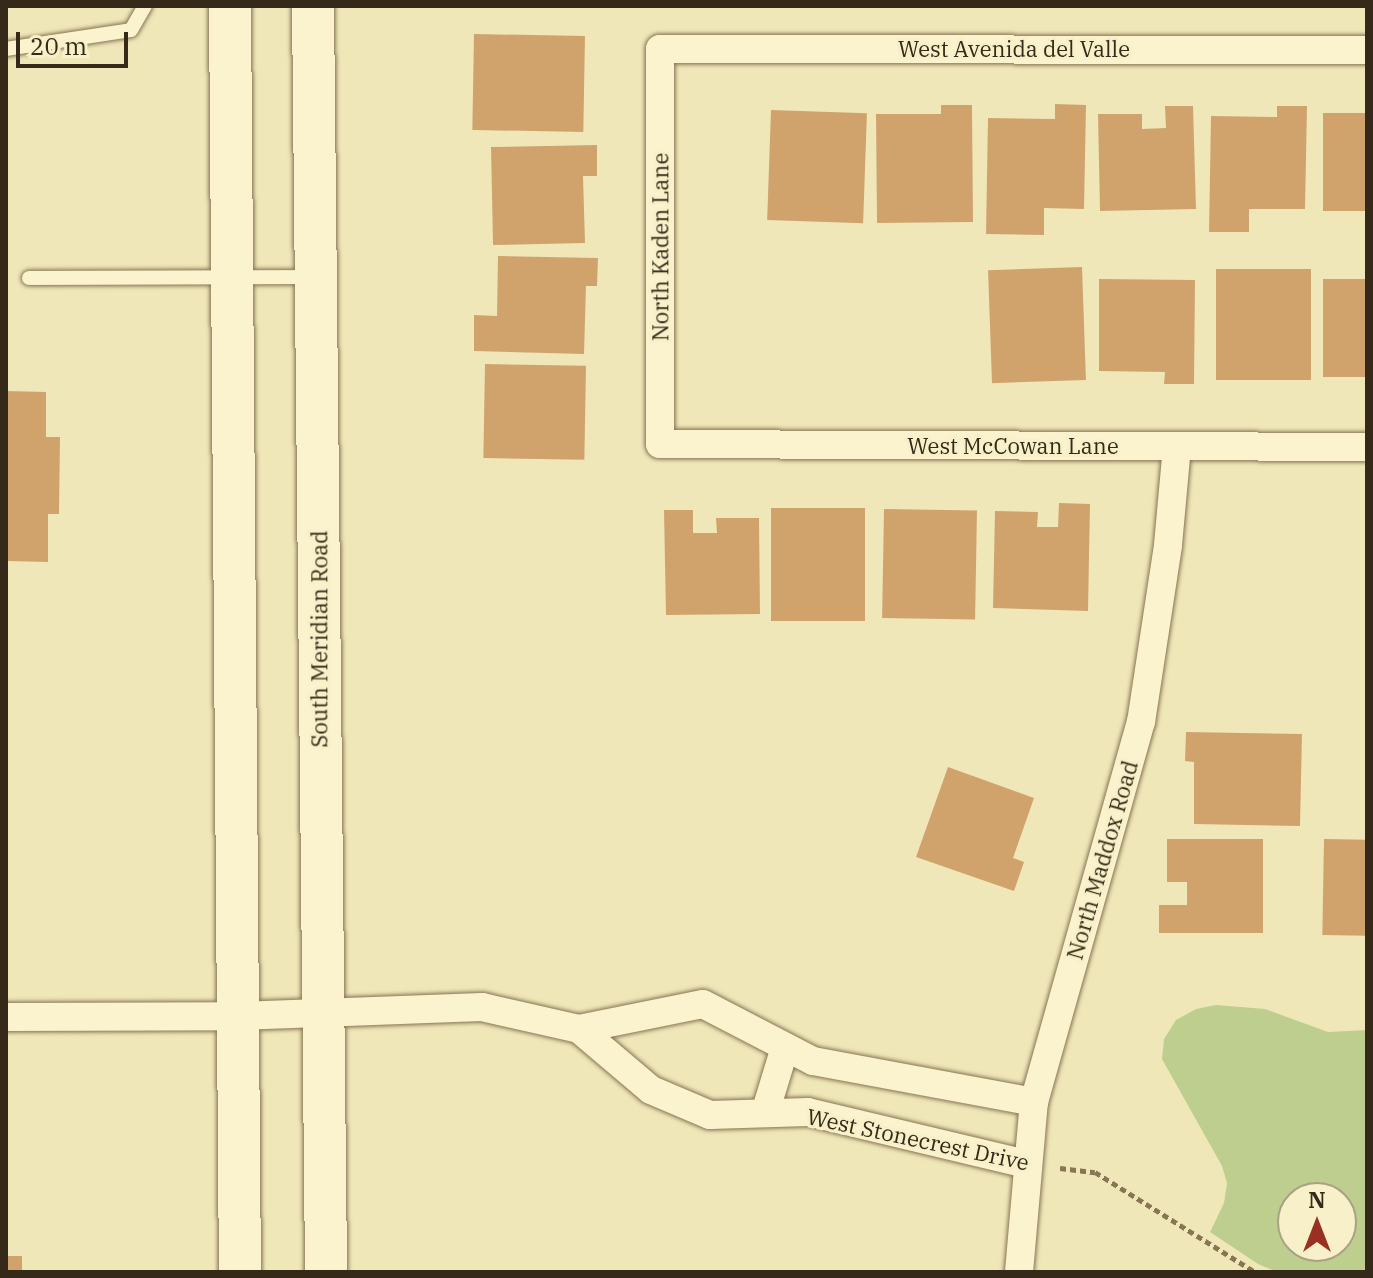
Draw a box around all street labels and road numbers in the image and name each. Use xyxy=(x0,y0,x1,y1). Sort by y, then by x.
street label: West Avenida del Valle xyxy=(898,36,1130,62)
street label: North Kaden Lane xyxy=(647,153,673,341)
street label: West McCowan Lane xyxy=(907,433,1119,459)
street label: South Meridian Road xyxy=(306,530,332,748)
street label: North Maddox Road xyxy=(1061,757,1143,963)
street label: West Stonecrest Drive xyxy=(805,1103,1031,1175)

